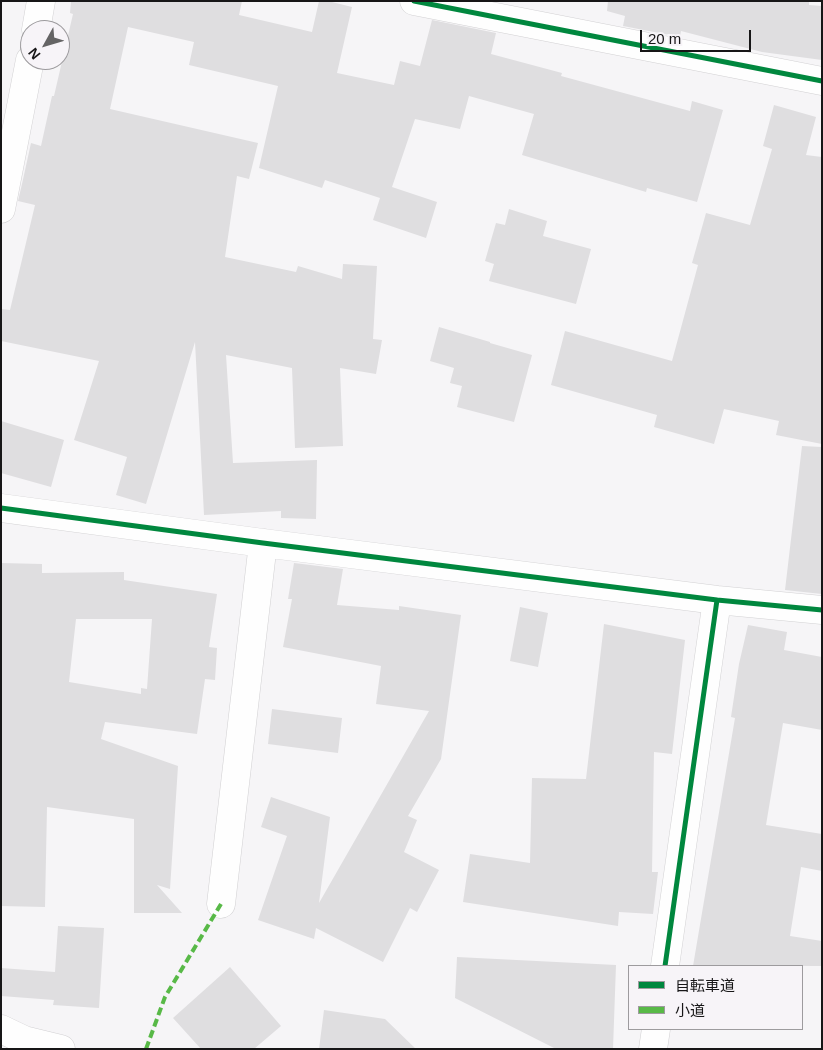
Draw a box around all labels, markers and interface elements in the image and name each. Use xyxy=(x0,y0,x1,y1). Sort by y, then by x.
north arrow xyxy=(20,20,70,70)
scale bar xyxy=(643,20,754,52)
text: 20 m xyxy=(648,30,681,47)
text: N xyxy=(25,45,44,63)
legend xyxy=(628,965,803,1030)
text: 自転車道 xyxy=(675,977,735,994)
text: 小道 xyxy=(675,1002,705,1019)

